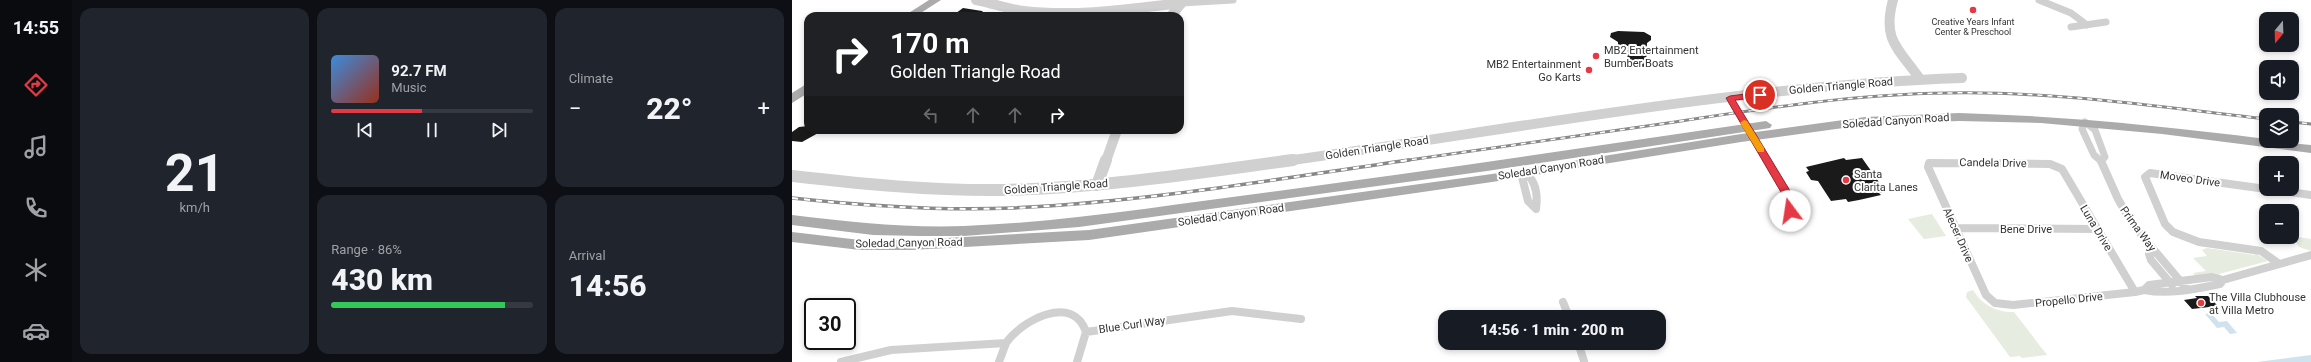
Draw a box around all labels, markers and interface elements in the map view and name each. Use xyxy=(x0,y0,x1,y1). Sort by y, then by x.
marker: Creative Years Infant Center & Preschool xyxy=(1968,5,1978,15)
north arrow xyxy=(2259,12,2299,52)
map controls xyxy=(2259,12,2299,244)
text: 14:55 xyxy=(13,17,59,38)
place label: Creative Years Infant Center & Preschool xyxy=(1931,17,2015,37)
text: 170 m xyxy=(890,27,969,60)
icon: right xyxy=(824,28,876,80)
place label: MB2 Entertainment Bumber Boats xyxy=(1604,44,1699,70)
marker: MB2 Entertainment Bumber Boats xyxy=(1591,51,1601,61)
place label: MB2 Entertainment Go Karts xyxy=(1486,58,1581,84)
button: sound xyxy=(2259,60,2299,100)
text: Golden Triangle Road xyxy=(890,61,1061,82)
text: 92.7 FM xyxy=(391,62,447,80)
marker: MB2 Entertainment Go Karts xyxy=(1584,65,1594,75)
icon: directions xyxy=(22,71,50,99)
text: Climate xyxy=(569,71,613,86)
street label: Golden Triangle Road xyxy=(1788,75,1894,97)
pin xyxy=(1743,78,1777,112)
text: Music xyxy=(391,80,427,95)
icon: arrive xyxy=(1749,84,1771,106)
text: 22° xyxy=(646,91,693,126)
text: − xyxy=(569,96,581,121)
text: + xyxy=(758,96,770,121)
icon: left xyxy=(920,104,942,126)
icon: ahead xyxy=(962,104,984,126)
icon: ahead xyxy=(1004,104,1026,126)
icon: right xyxy=(1046,104,1068,126)
button: layers xyxy=(2259,108,2299,148)
street label: Soledad Canyon Road xyxy=(1842,111,1950,131)
icon: previous xyxy=(354,119,376,141)
icon: pause xyxy=(421,119,443,141)
icon: next xyxy=(488,119,510,141)
icon: music xyxy=(22,133,50,161)
street label: Golden Triangle Road xyxy=(1324,133,1430,163)
text: 21 xyxy=(165,143,225,204)
street label: Soledad Canyon Road xyxy=(1497,153,1605,183)
street label: Candela Drive xyxy=(1959,156,2027,170)
button: + xyxy=(2259,156,2299,196)
place label: Santa Clarita Lanes xyxy=(1854,168,1918,194)
street label: Moveo Drive xyxy=(2159,168,2221,190)
marker: Santa Clarita Lanes xyxy=(1841,175,1851,185)
street label: Golden Triangle Road xyxy=(1004,177,1108,197)
position arrow xyxy=(1769,190,1811,232)
icon: phone xyxy=(22,194,50,222)
text: km/h xyxy=(179,200,210,215)
street label: Soledad Canyon Road xyxy=(1177,201,1285,229)
street label: Luna Drive xyxy=(2077,203,2115,253)
street label: Prima Way xyxy=(2117,204,2159,255)
button: − xyxy=(2259,204,2299,244)
street label: Alecer Drive xyxy=(1940,206,1976,264)
street label: Bene Drive xyxy=(2000,223,2052,236)
street label: Soledad Canyon Road xyxy=(855,236,963,250)
text: Range · 86% xyxy=(331,242,402,257)
text: Arrival xyxy=(569,248,606,263)
icon: climate xyxy=(22,256,50,284)
text: 430 km xyxy=(331,262,433,297)
text: 14:56 xyxy=(569,268,647,303)
street label: Propello Drive xyxy=(2035,290,2104,310)
place label: The Villa Clubhouse at Villa Metro xyxy=(2209,291,2306,317)
speed limit sign: 30 xyxy=(804,298,856,350)
marker: The Villa Clubhouse at Villa Metro xyxy=(2196,298,2206,308)
street label: Blue Curl Way xyxy=(1098,314,1167,336)
icon: car xyxy=(22,317,50,345)
text: 14:56 · 1 min · 200 m xyxy=(1480,321,1624,339)

